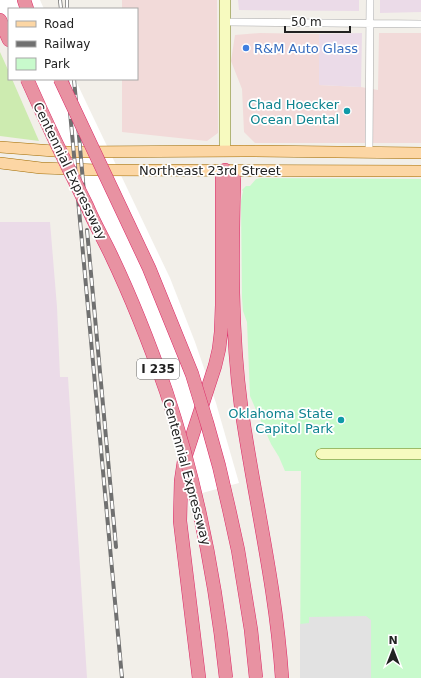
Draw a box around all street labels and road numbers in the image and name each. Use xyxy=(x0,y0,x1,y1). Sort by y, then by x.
street label: Centennial Expressway xyxy=(30,100,110,243)
street label: Northeast 23rd Street xyxy=(139,163,281,178)
road number: I 235 xyxy=(137,359,179,379)
street label: Centennial Expressway xyxy=(160,397,214,547)

